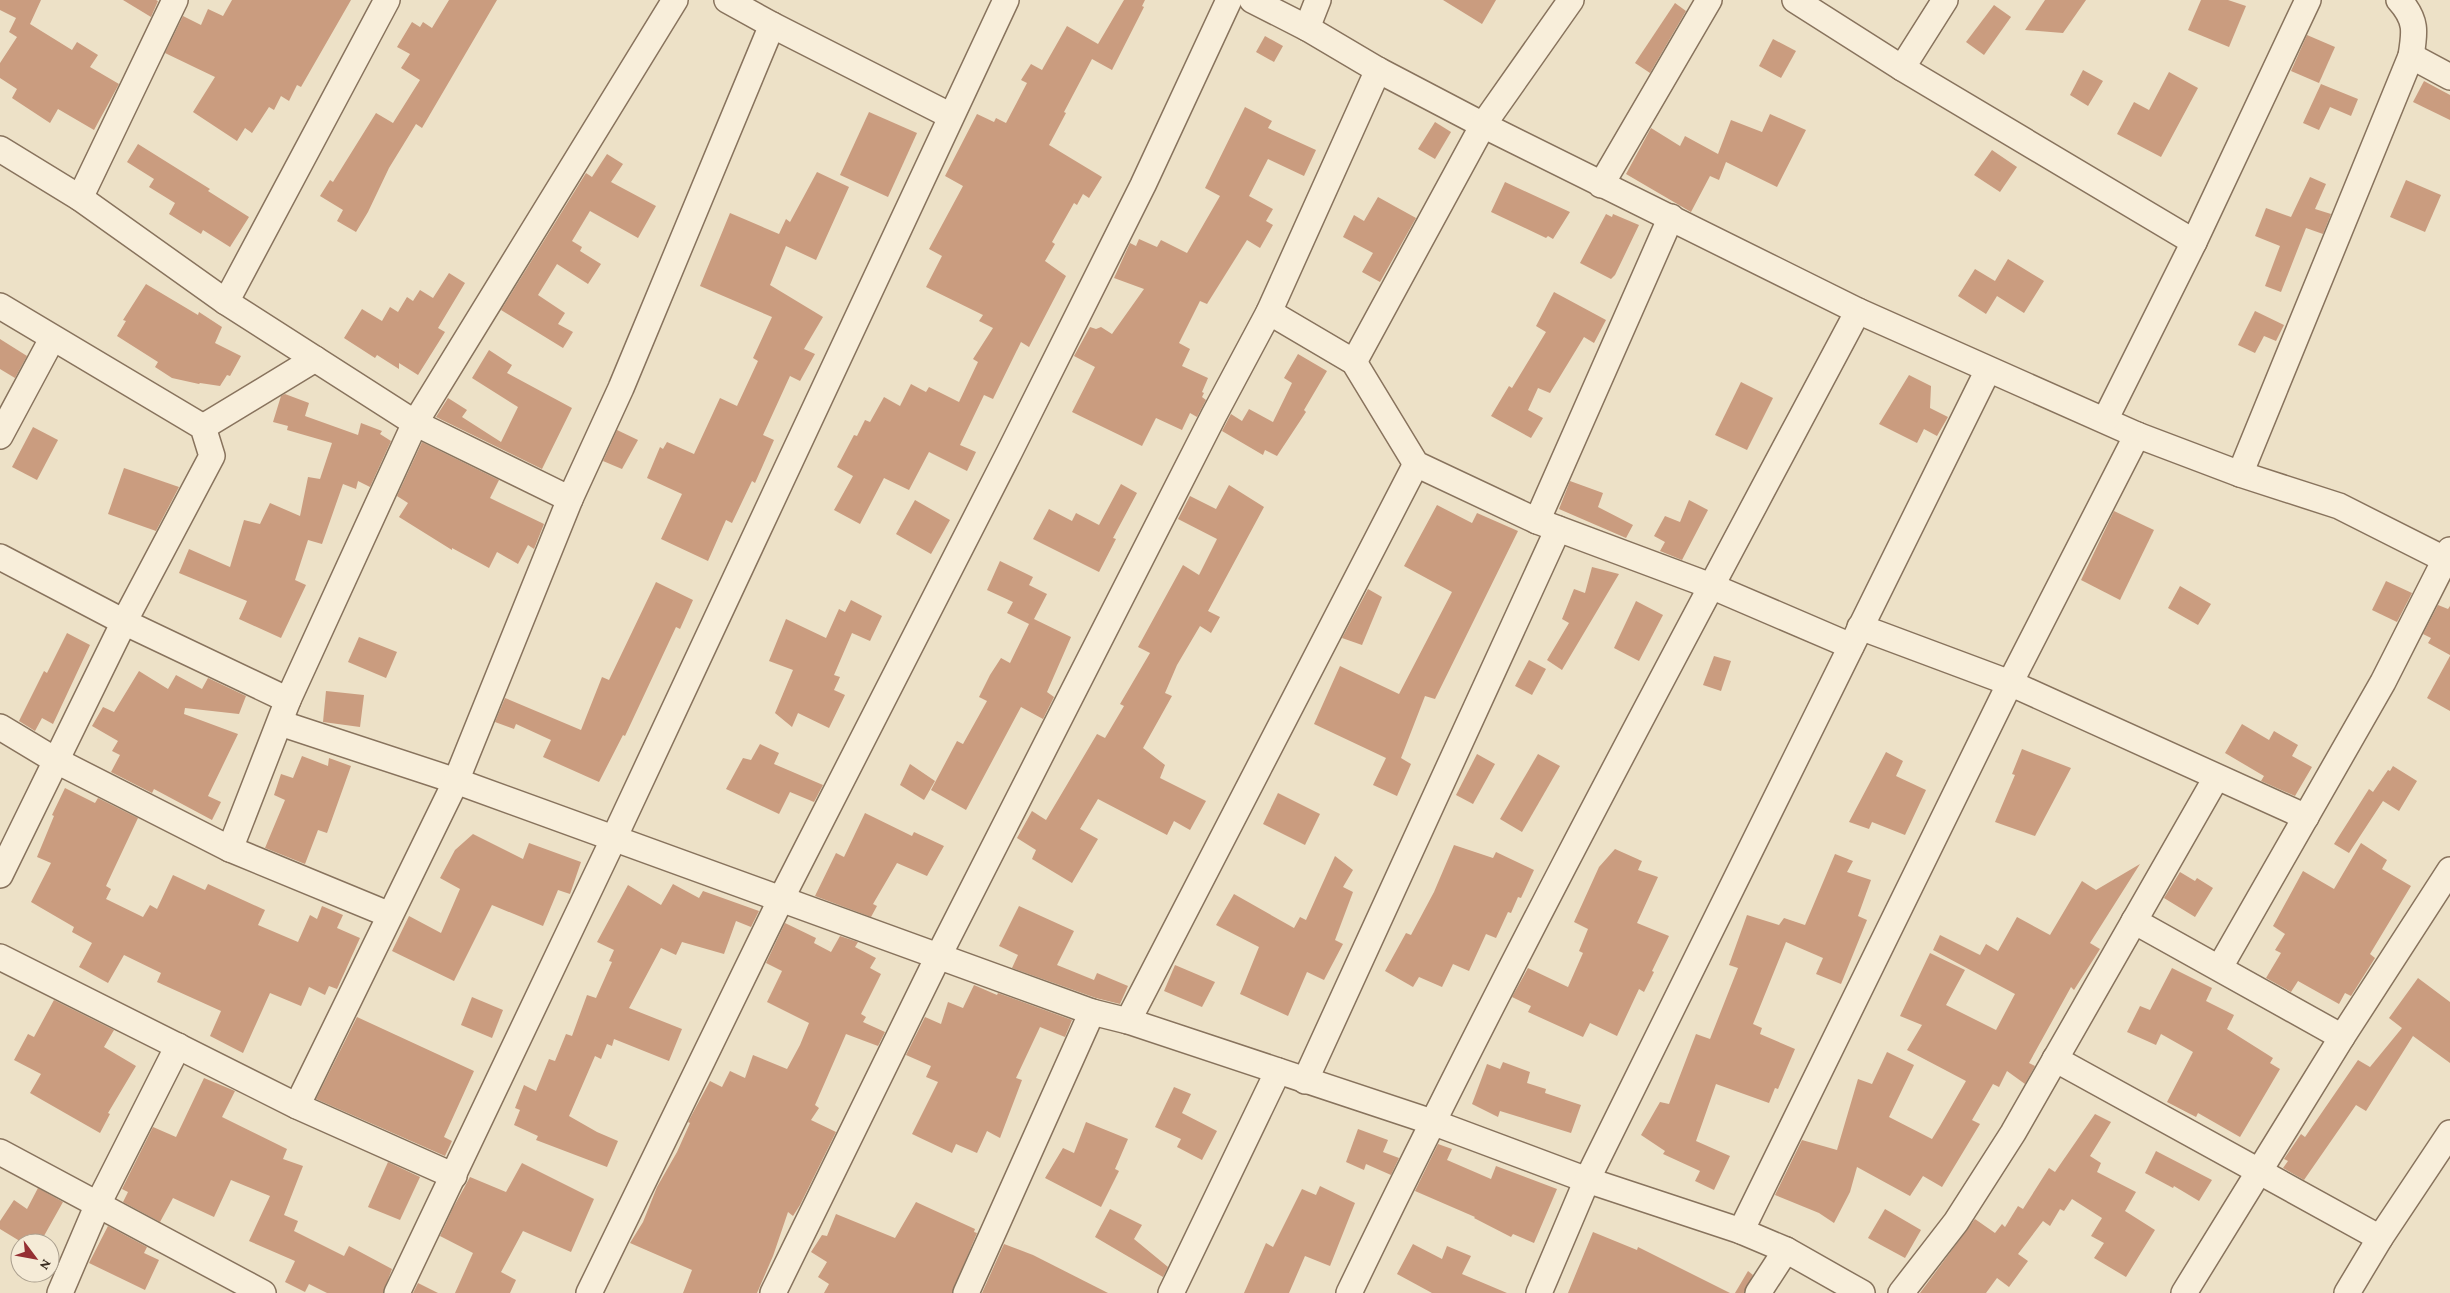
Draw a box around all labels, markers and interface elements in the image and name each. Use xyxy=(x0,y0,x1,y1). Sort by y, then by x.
north arrow xyxy=(10,1233,60,1283)
text: N xyxy=(36,1257,55,1274)

